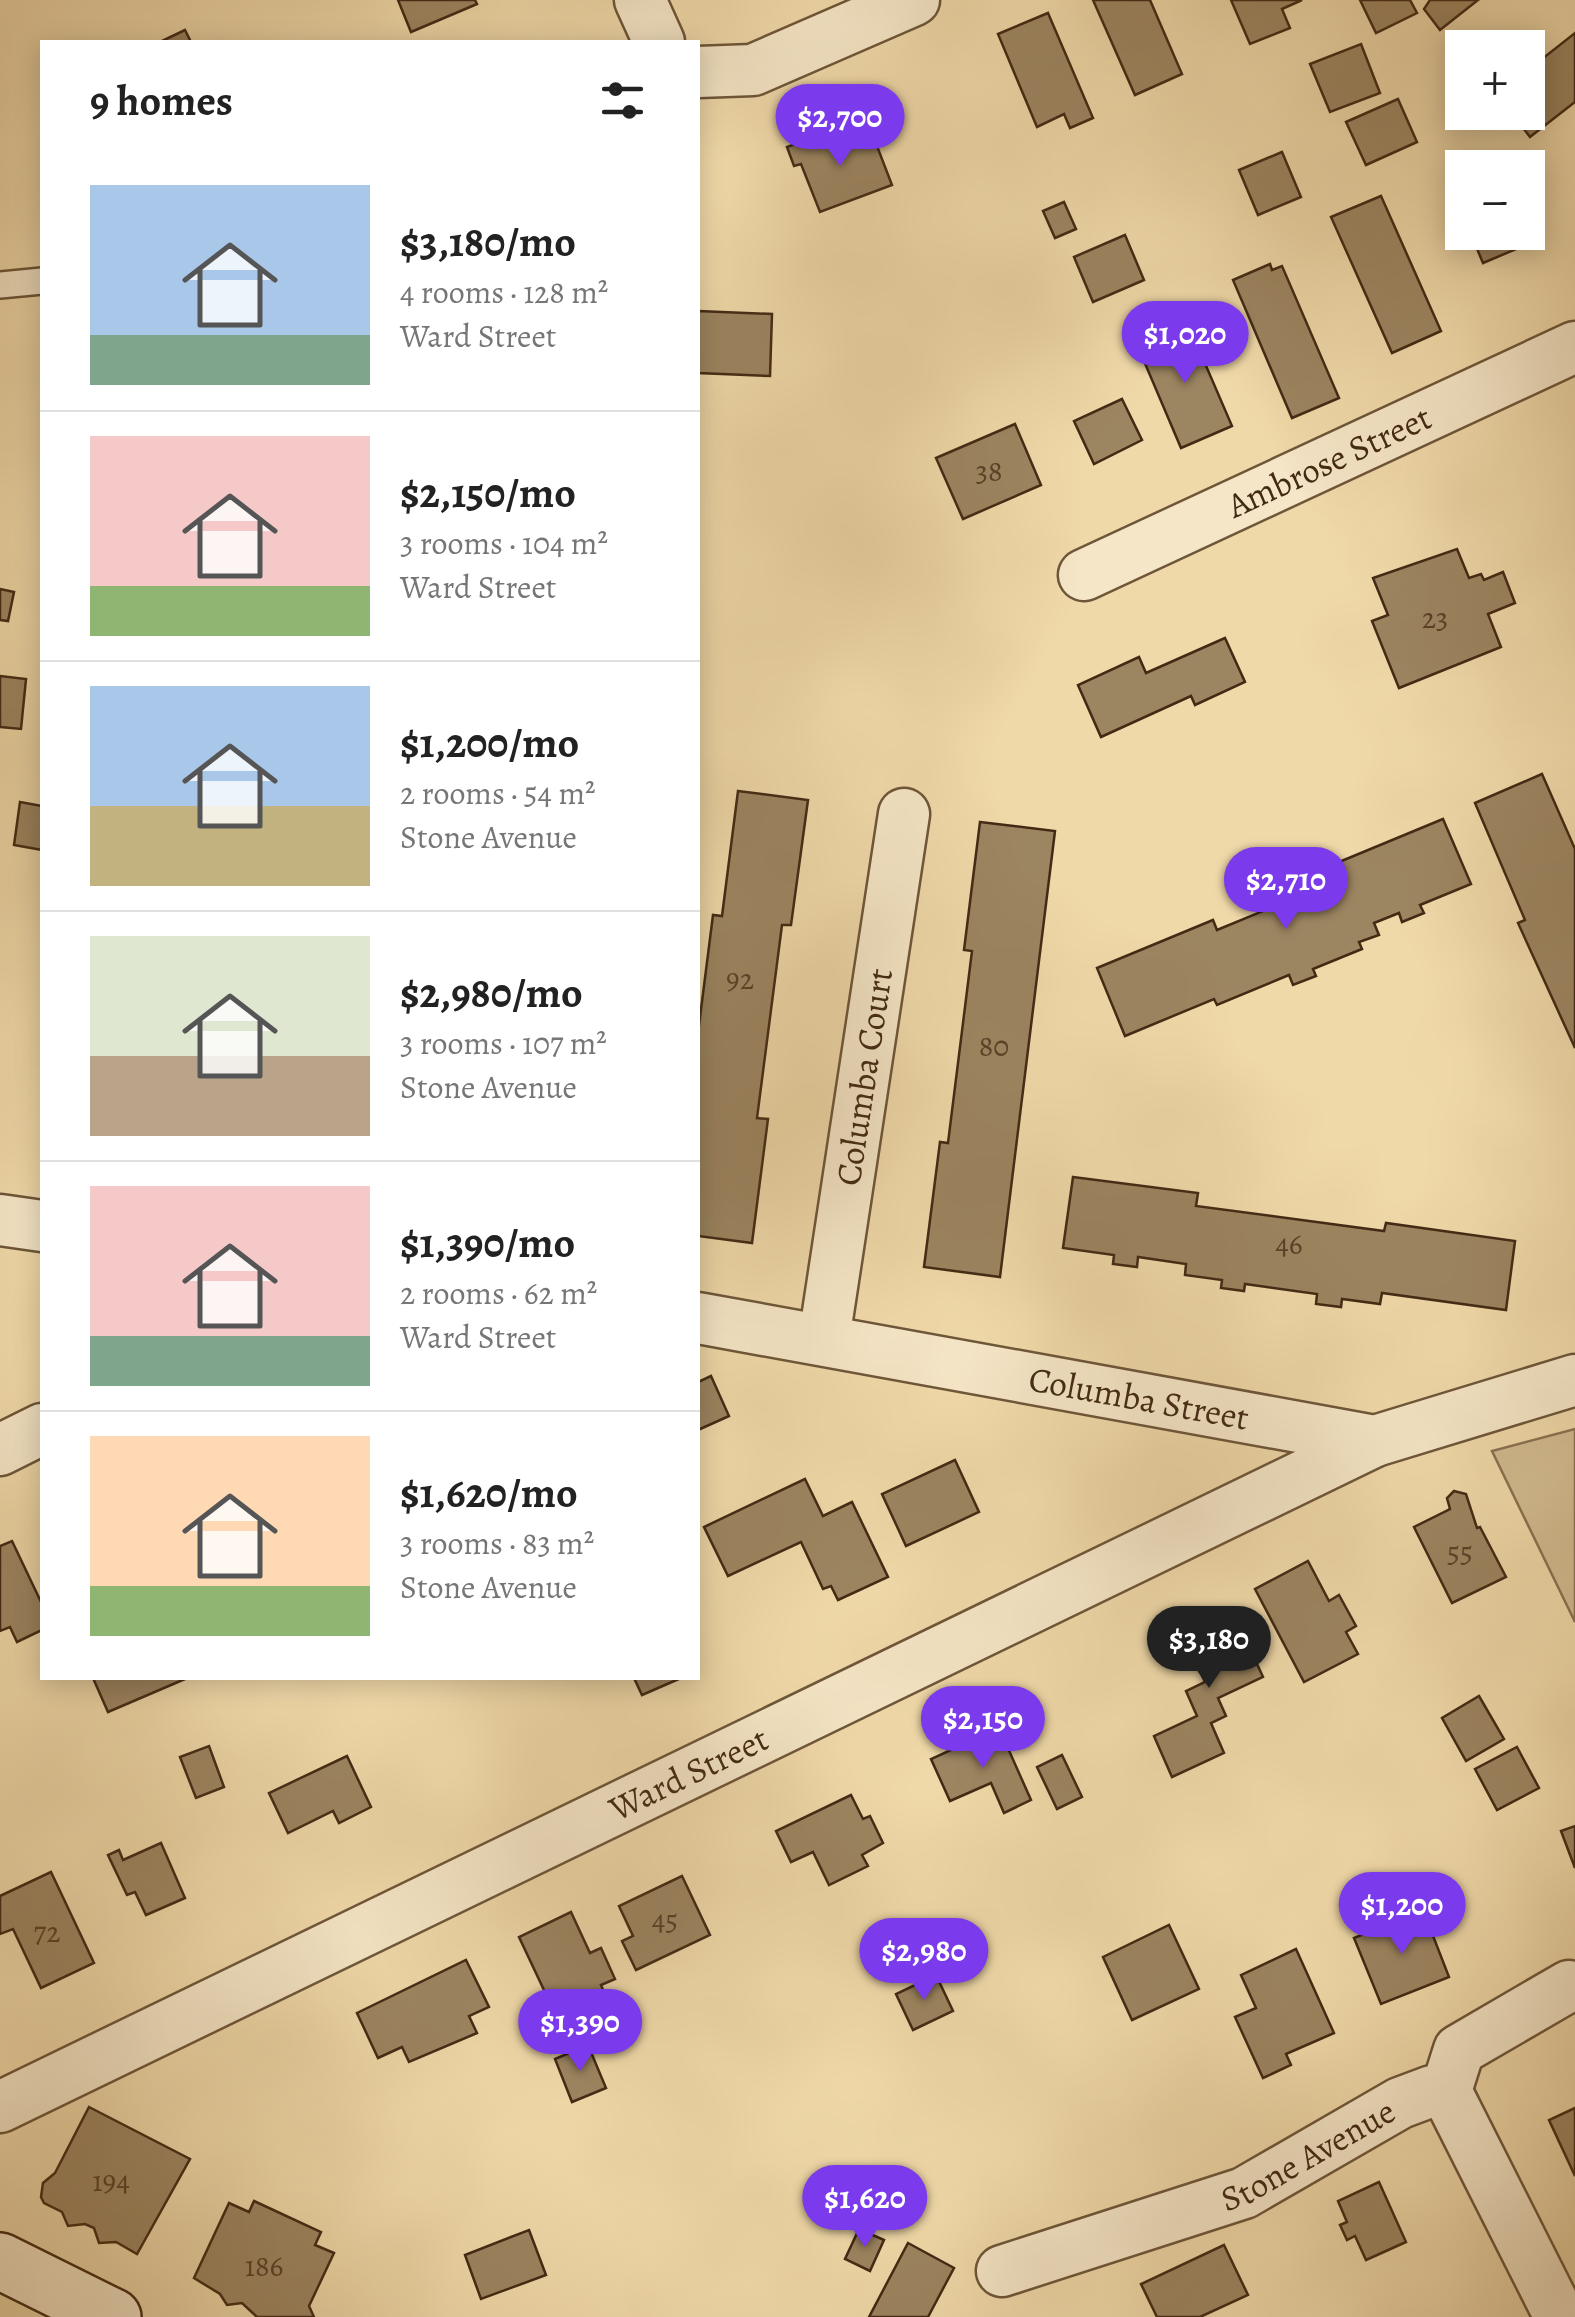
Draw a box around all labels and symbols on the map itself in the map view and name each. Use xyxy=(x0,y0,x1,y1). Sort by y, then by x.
pin: $2,700 xyxy=(759,84,921,169)
pin: $1,020 xyxy=(1104,301,1266,386)
street label: Ambrose Street xyxy=(1218,393,1439,530)
house number: 38 xyxy=(975,451,1003,491)
house number: 23 xyxy=(1422,598,1448,638)
pin: $2,710 xyxy=(1205,847,1367,932)
house number: 92 xyxy=(726,959,754,999)
street label: Columba Court xyxy=(824,965,904,1189)
house number: 80 xyxy=(979,1026,1009,1066)
house number: 46 xyxy=(1275,1224,1303,1264)
street label: Columba Street xyxy=(1025,1355,1252,1442)
house number: 55 xyxy=(1447,1532,1473,1572)
pin: $3,180 xyxy=(1128,1606,1290,1691)
pin: $2,150 xyxy=(902,1686,1064,1771)
street label: Ward Street xyxy=(600,1715,776,1833)
pin: $1,200 xyxy=(1321,1872,1483,1957)
house number: 45 xyxy=(652,1900,678,1940)
house number: 72 xyxy=(34,1912,60,1952)
pin: $2,980 xyxy=(843,1918,1005,2003)
pin: $1,390 xyxy=(499,1989,661,2074)
street label: Stone Avenue xyxy=(1215,2087,1404,2223)
house number: 194 xyxy=(92,2161,130,2201)
pin: $1,620 xyxy=(784,2165,946,2250)
house number: 186 xyxy=(245,2246,283,2286)

